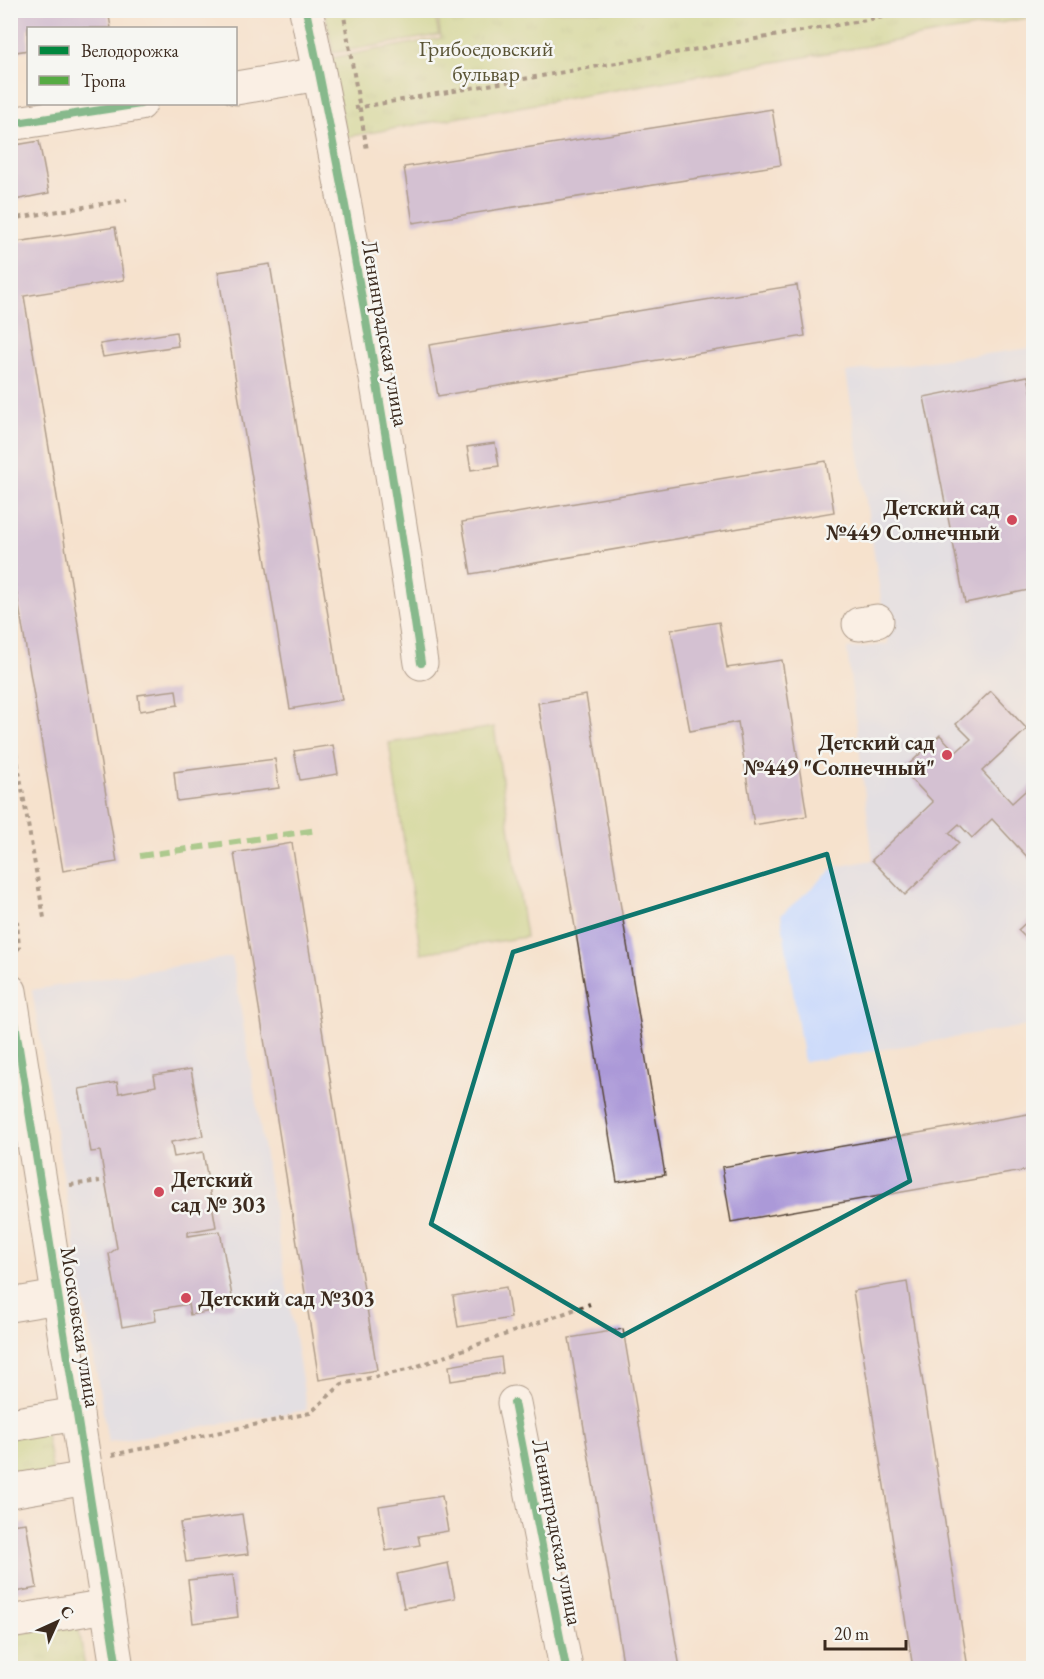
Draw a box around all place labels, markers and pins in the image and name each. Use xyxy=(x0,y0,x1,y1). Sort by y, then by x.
place label: Детский сад №449 Солнечный xyxy=(826,493,1000,547)
marker: Детский сад №449 Солнечный xyxy=(1005,513,1019,527)
place label: Детский сад №449 "Солнечный" xyxy=(744,728,935,782)
marker: Детский сад №449 "Солнечный" xyxy=(940,748,954,762)
place label: Детский сад № 303 xyxy=(171,1165,266,1219)
marker: Детский сад № 303 xyxy=(152,1185,166,1199)
place label: Детский сад №303 xyxy=(198,1284,375,1313)
marker: Детский сад №303 xyxy=(179,1291,193,1305)

